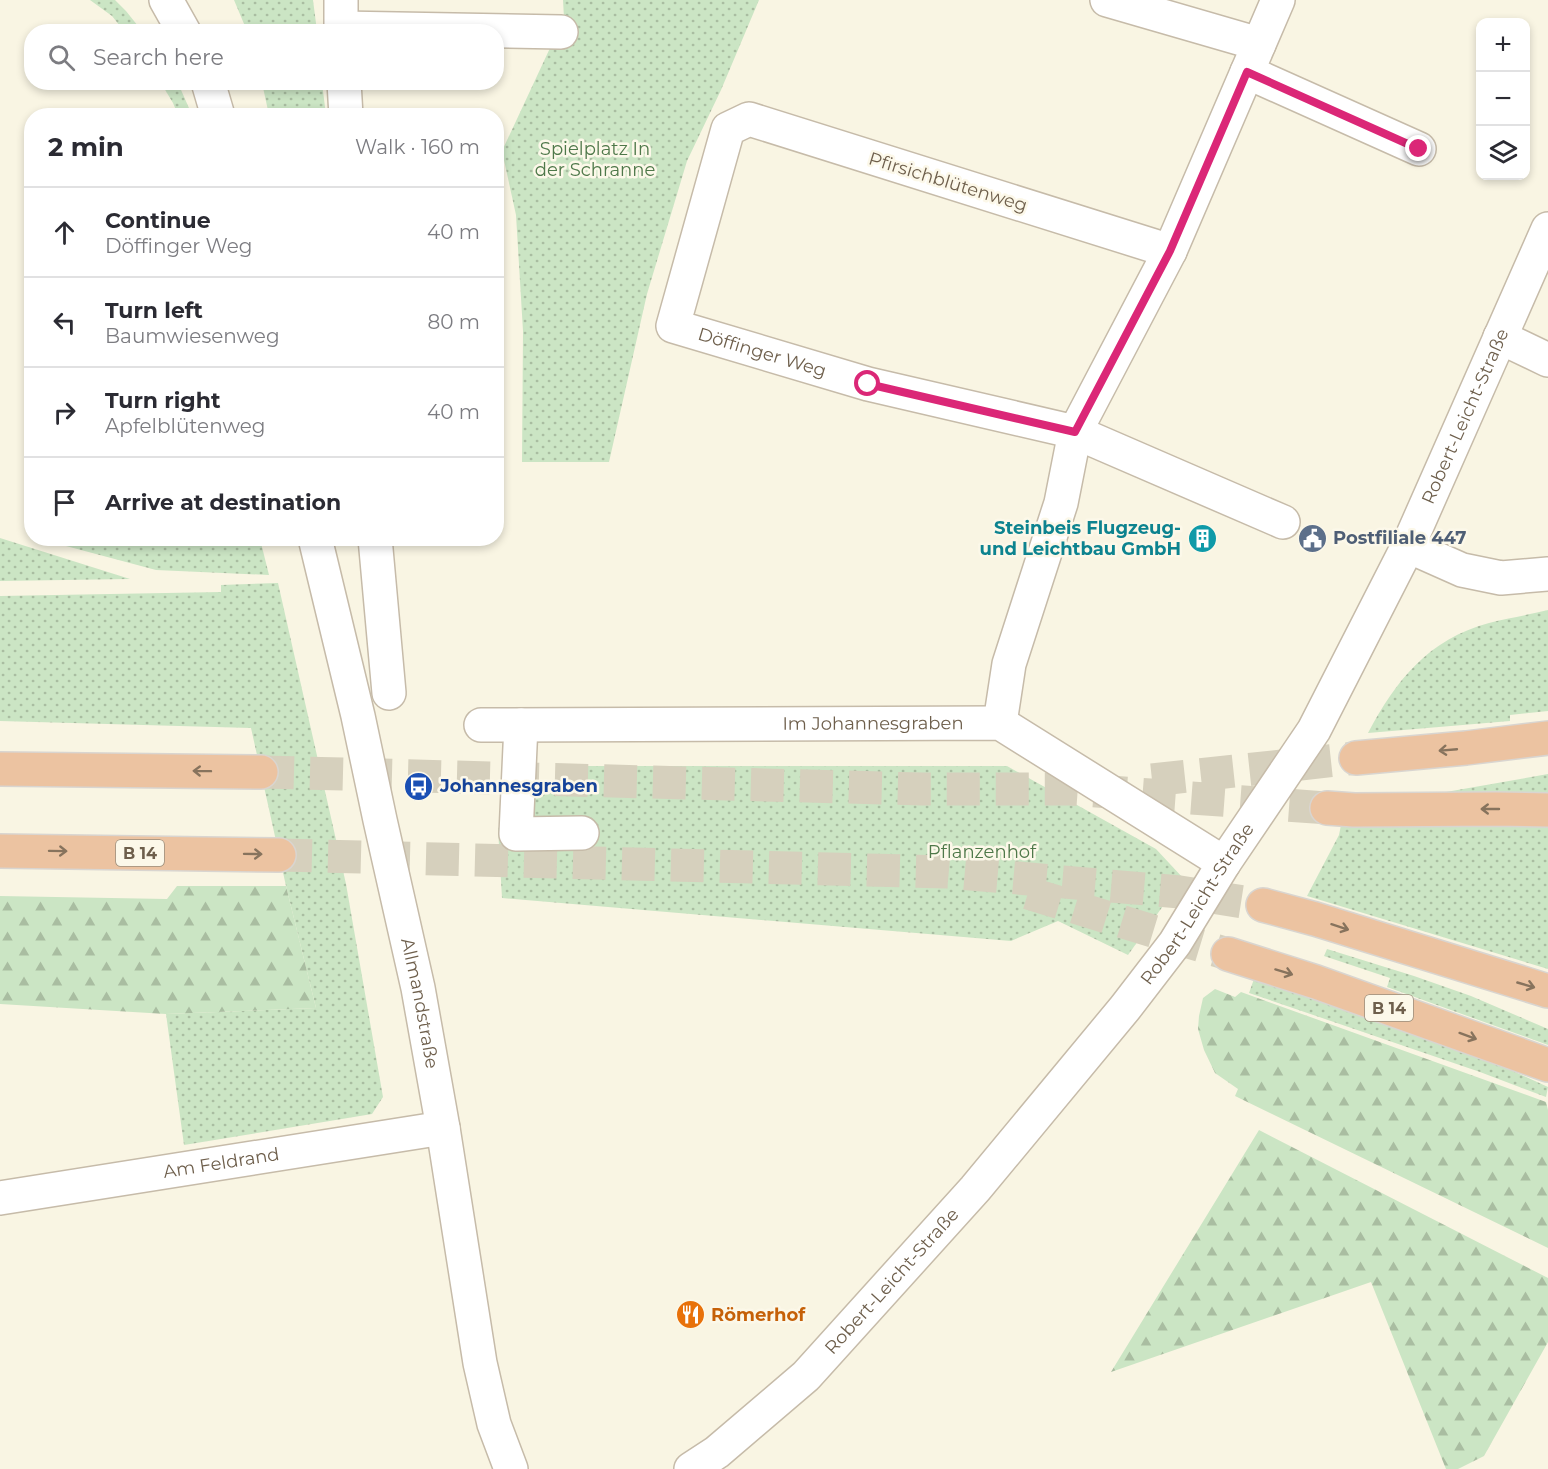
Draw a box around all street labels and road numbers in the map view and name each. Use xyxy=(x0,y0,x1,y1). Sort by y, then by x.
street label: Pfirsichblütenweg xyxy=(866,147,1030,217)
street label: Döffinger Weg xyxy=(695,323,829,382)
street label: Robert-Leicht-Straße xyxy=(1417,325,1514,507)
street label: Im Johannesgraben xyxy=(782,712,964,735)
street label: Robert-Leicht-Straße xyxy=(1136,819,1259,989)
road number: B 14 xyxy=(116,840,164,866)
street label: Allmandstraße xyxy=(396,936,443,1071)
road number: B 14 xyxy=(1365,995,1413,1021)
street label: Am Feldrand xyxy=(162,1143,281,1183)
street label: Robert-Leicht-Straße xyxy=(820,1203,964,1359)

